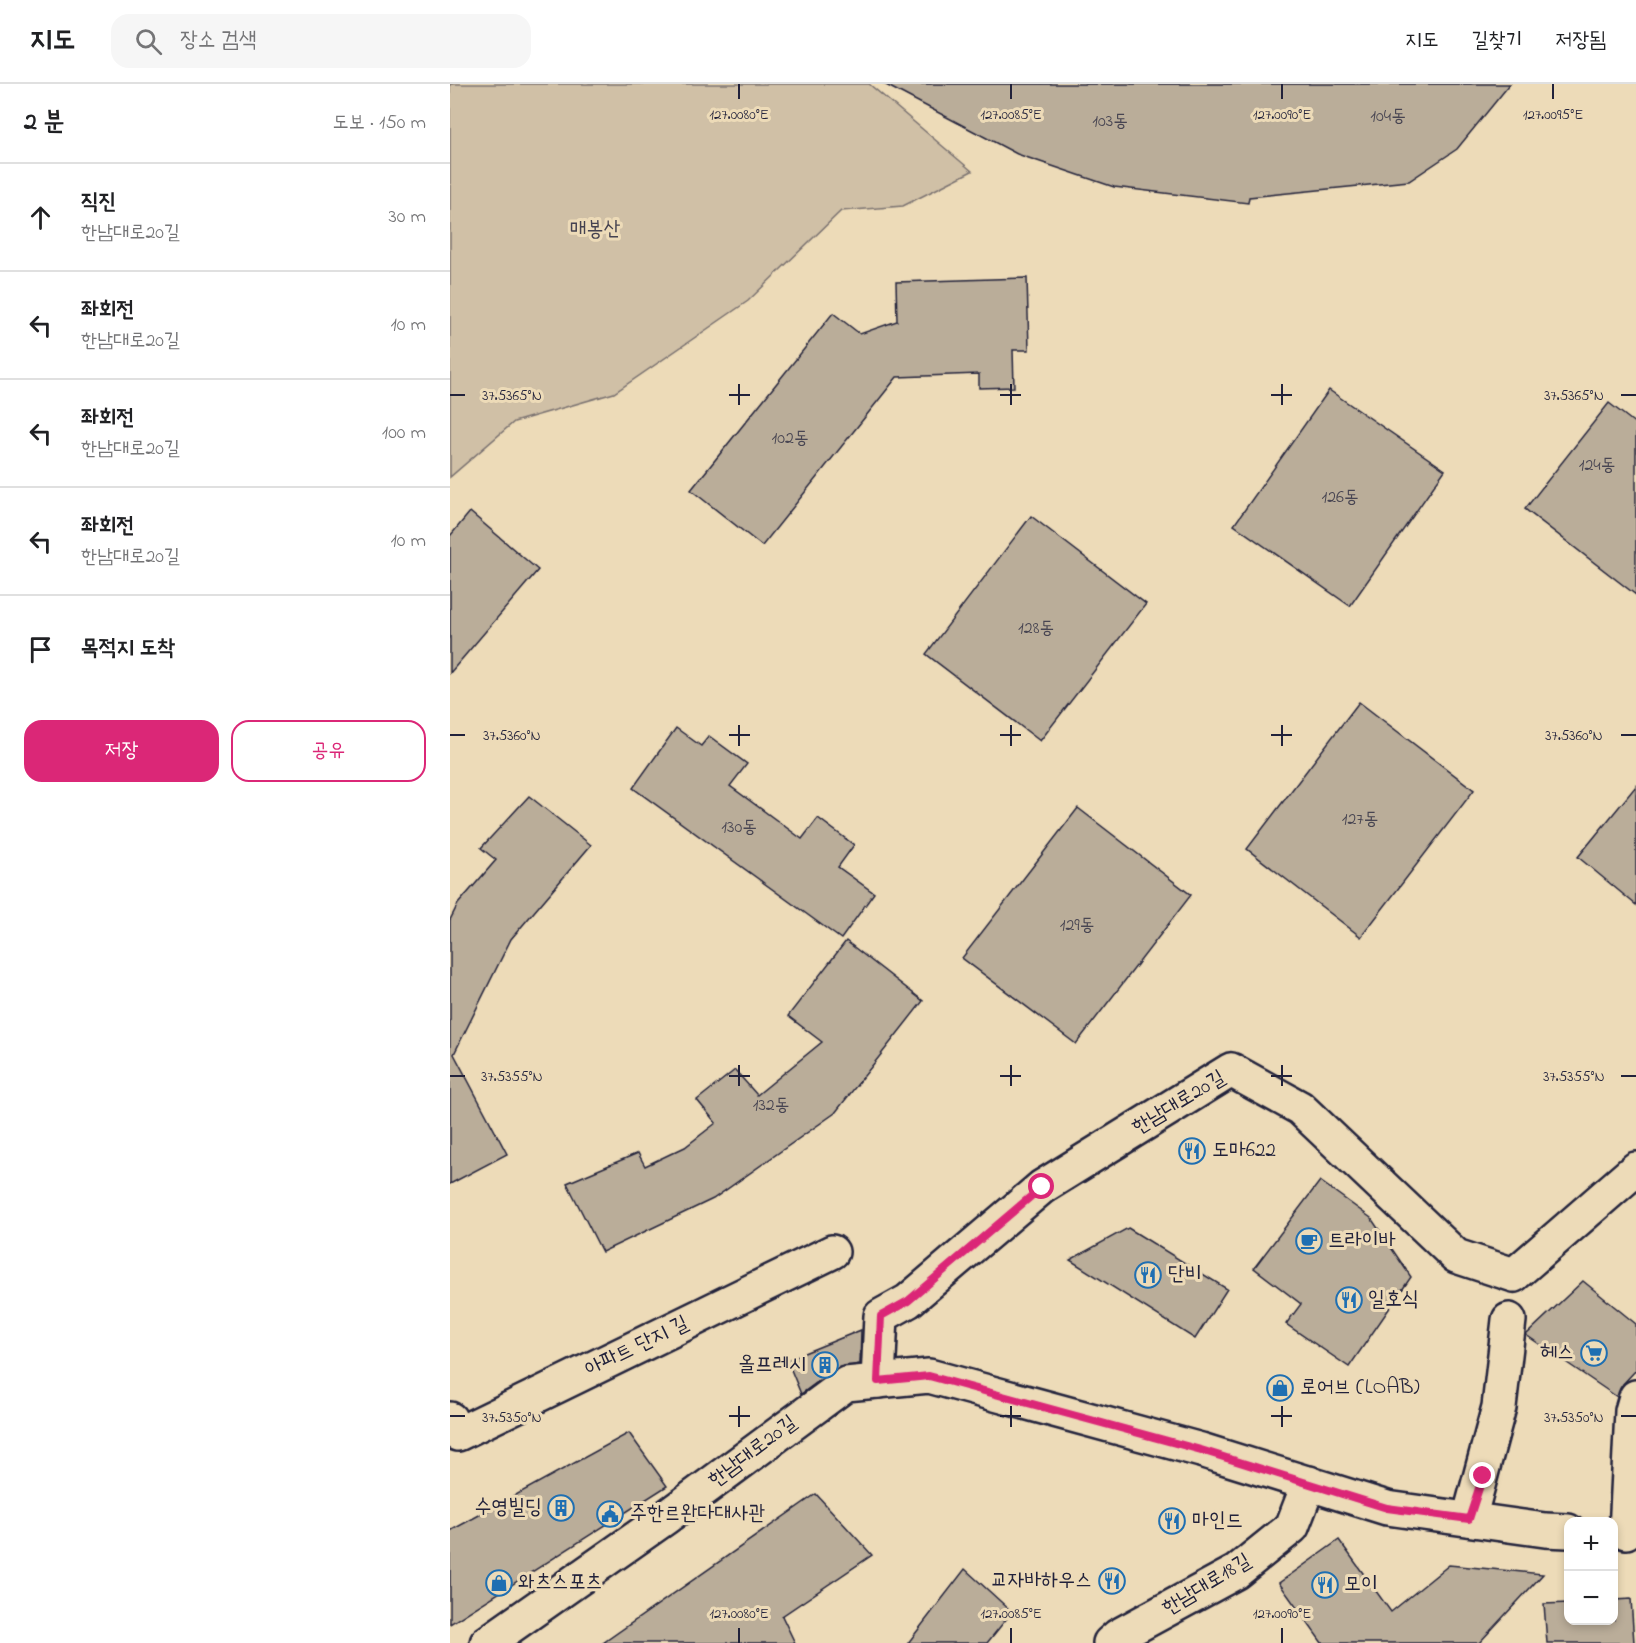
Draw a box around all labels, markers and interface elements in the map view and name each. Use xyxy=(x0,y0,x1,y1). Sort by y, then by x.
search box xyxy=(111,14,531,68)
text: 지도 xyxy=(30,21,75,62)
icon: search xyxy=(132,25,165,58)
text: 장소 검색 xyxy=(180,25,256,57)
text: 지도 xyxy=(1405,26,1439,56)
text: 길찾기 xyxy=(1472,26,1522,56)
text: 저장됨 xyxy=(1555,26,1606,56)
text: 2 분 xyxy=(24,104,64,142)
text: 127.0080°E xyxy=(709,104,769,126)
text: 127.0085°E xyxy=(980,104,1042,126)
text: 127.0090°E xyxy=(1253,104,1311,126)
house number: 104동 xyxy=(1370,104,1406,130)
text: 127.0095°E xyxy=(1523,104,1583,126)
text: 도보 · 150 m xyxy=(333,109,426,138)
house number: 103동 xyxy=(1092,109,1128,135)
text: 직진 xyxy=(81,187,116,219)
icon: ahead xyxy=(24,201,57,234)
text: 30 m xyxy=(389,203,426,232)
park label: 매봉산 xyxy=(570,215,620,245)
text: 한남대로20길 xyxy=(81,219,180,248)
text: 좌회전 xyxy=(81,295,134,327)
icon: left xyxy=(24,309,57,342)
text: 10 m xyxy=(390,311,426,340)
text: 한남대로20길 xyxy=(81,327,180,356)
text: 37.5365°N xyxy=(482,385,542,407)
text: 37.5365°N xyxy=(1544,385,1604,407)
text: 좌회전 xyxy=(81,403,134,435)
icon: left xyxy=(24,417,57,450)
text: 100 m xyxy=(382,419,426,448)
house number: 102동 xyxy=(772,426,808,452)
text: 한남대로20길 xyxy=(81,435,180,464)
house number: 124동 xyxy=(1579,453,1615,479)
house number: 126동 xyxy=(1321,485,1359,511)
text: 좌회전 xyxy=(81,511,134,543)
icon: left xyxy=(24,525,57,558)
text: 10 m xyxy=(390,527,426,556)
text: 한남대로20길 xyxy=(81,543,180,572)
house number: 128동 xyxy=(1018,616,1054,642)
icon: arrive xyxy=(24,633,57,666)
text: 목적지 도착 xyxy=(81,633,175,665)
button: 저장 xyxy=(24,720,219,782)
button: 공유 xyxy=(231,720,426,782)
text: 37.5360°N xyxy=(483,725,541,747)
text: 37.5360°N xyxy=(1545,725,1603,747)
house number: 127동 xyxy=(1342,807,1378,833)
house number: 130동 xyxy=(721,815,757,841)
house number: 129동 xyxy=(1060,913,1094,939)
street label: 한남대로20길 xyxy=(1127,1063,1231,1143)
text: 37.5355°N xyxy=(481,1066,543,1088)
text: 37.5355°N xyxy=(1543,1066,1605,1088)
house number: 132동 xyxy=(753,1093,789,1119)
restaurant icon: 도마622 xyxy=(1177,1136,1207,1166)
place label: 도마622 xyxy=(1212,1136,1276,1166)
route start xyxy=(1028,1173,1054,1199)
cafe icon: 트라이바 xyxy=(1294,1226,1324,1256)
place label: 트라이바 xyxy=(1328,1226,1396,1256)
restaurant icon: 단비 xyxy=(1133,1260,1163,1290)
place label: 단비 xyxy=(1168,1260,1202,1290)
restaurant icon: 일호식 xyxy=(1334,1285,1364,1315)
place label: 일호식 xyxy=(1368,1285,1419,1315)
street label: 아파트 단지 길 xyxy=(580,1309,694,1385)
place label: 헤스 xyxy=(1540,1338,1574,1368)
supermarket icon: 헤스 xyxy=(1579,1338,1609,1368)
place label: 올프레시 xyxy=(738,1350,806,1380)
building icon: 올프레시 xyxy=(810,1350,840,1380)
shop icon: 로어브 (LOAB) xyxy=(1265,1373,1295,1403)
place label: 로어브 (LOAB) xyxy=(1300,1373,1420,1403)
text: 37.5350°N xyxy=(482,1407,542,1429)
text: 37.5350°N xyxy=(1544,1407,1604,1429)
street label: 한남대로20길 xyxy=(702,1409,804,1495)
route end xyxy=(1469,1462,1495,1488)
place label: 수영빌딩 xyxy=(474,1493,542,1523)
building icon: 수영빌딩 xyxy=(546,1493,576,1523)
public building icon: 주한르완다대사관 xyxy=(595,1499,625,1529)
place label: 주한르완다대사관 xyxy=(630,1499,765,1529)
restaurant icon: 마인드 xyxy=(1157,1506,1187,1536)
place label: 마인드 xyxy=(1192,1506,1243,1536)
map controls xyxy=(1564,1517,1618,1625)
button: + xyxy=(1564,1517,1618,1571)
street label: 한남대로18길 xyxy=(1157,1547,1257,1623)
place label: 교자바하우스 xyxy=(991,1566,1092,1596)
restaurant icon: 교자바하우스 xyxy=(1097,1566,1127,1596)
shop icon: 와츠스포츠 xyxy=(484,1568,514,1598)
place label: 와츠스포츠 xyxy=(518,1568,603,1598)
restaurant icon: 모이 xyxy=(1310,1570,1340,1600)
place label: 모이 xyxy=(1344,1570,1378,1600)
button: − xyxy=(1564,1571,1618,1625)
text: 127.0080°E xyxy=(709,1603,769,1625)
text: 127.0085°E xyxy=(980,1603,1042,1625)
text: 127.0090°E xyxy=(1253,1603,1311,1625)

